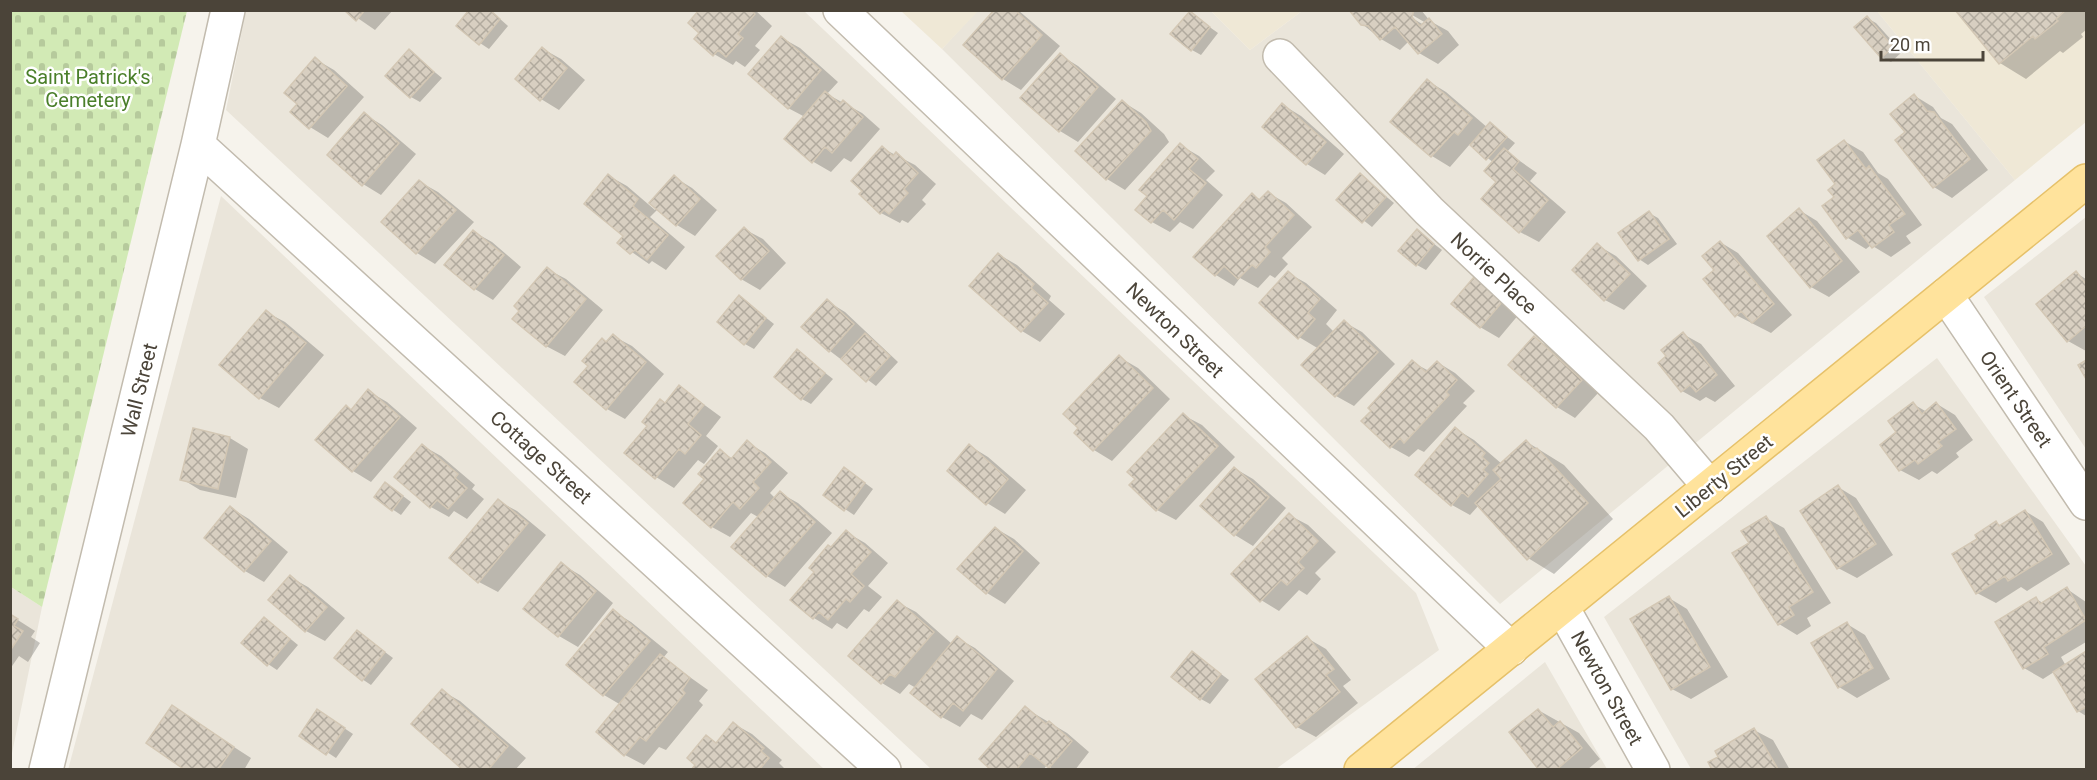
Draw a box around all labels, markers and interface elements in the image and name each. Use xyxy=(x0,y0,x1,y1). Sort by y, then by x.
scale bar xyxy=(1881,24,1983,62)
text: 20 m xyxy=(1890,34,1930,55)
park label: Saint Patrick's Cemetery xyxy=(25,65,151,112)
street label: Norrie Place xyxy=(1446,227,1542,319)
street label: Newton Street xyxy=(1121,277,1229,383)
street label: Wall Street xyxy=(116,341,162,439)
street label: Orient Street xyxy=(1975,346,2057,452)
street label: Cottage Street xyxy=(485,405,597,509)
street label: Liberty Street xyxy=(1670,429,1778,523)
street label: Newton Street xyxy=(1566,627,1648,749)

